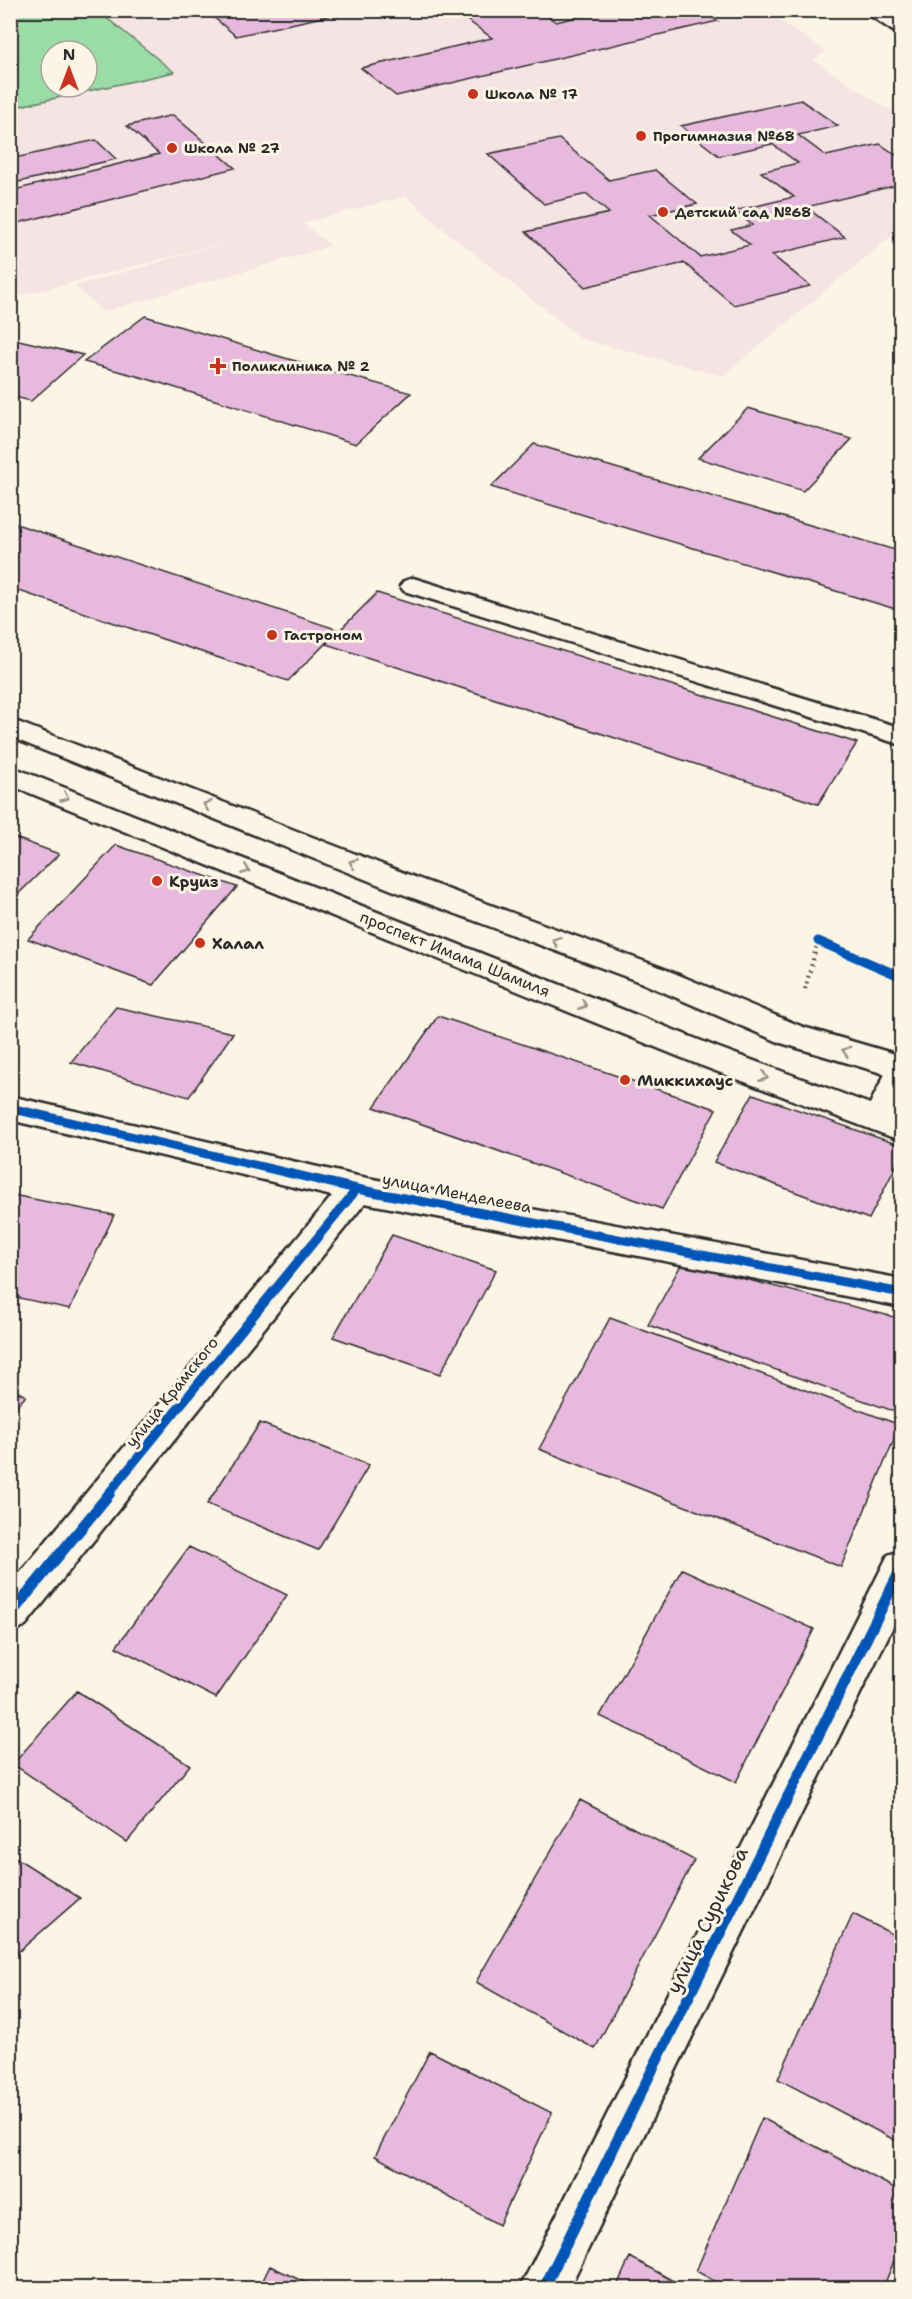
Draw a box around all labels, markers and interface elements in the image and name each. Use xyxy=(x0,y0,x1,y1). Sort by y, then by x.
north arrow xyxy=(39,39,99,99)
text: N xyxy=(63,44,75,65)
place label: Школа № 17 xyxy=(485,85,578,103)
marker: Школа № 17 xyxy=(466,87,480,101)
place label: Прогимназия №68 xyxy=(653,127,795,145)
marker: Прогимназия №68 xyxy=(634,129,648,143)
place label: Школа № 27 xyxy=(184,139,280,157)
marker: Школа № 27 xyxy=(165,141,179,155)
place label: Детский сад №68 xyxy=(675,203,811,221)
marker: Детский сад №68 xyxy=(656,205,670,219)
marker: Поликлиника № 2 xyxy=(209,357,227,375)
place label: Поликлиника № 2 xyxy=(232,357,370,375)
place label: Гастроном xyxy=(284,626,363,644)
marker: Гастроном xyxy=(265,628,279,642)
one-way arrow xyxy=(59,790,70,802)
one-way arrow xyxy=(202,799,213,812)
one-way arrow xyxy=(348,858,359,870)
one-way arrow xyxy=(239,863,250,875)
place label: Круиз xyxy=(169,871,219,892)
marker: Круиз xyxy=(150,874,164,888)
street label: проспект Имама Шамиля xyxy=(357,906,553,1002)
place label: Халал xyxy=(212,933,264,954)
marker: Халал xyxy=(193,936,207,950)
one-way arrow xyxy=(551,936,562,948)
one-way arrow xyxy=(576,998,587,1010)
one-way arrow xyxy=(841,1046,852,1058)
place label: Миккихаус xyxy=(637,1070,733,1091)
one-way arrow xyxy=(758,1070,769,1082)
marker: Миккихаус xyxy=(618,1073,632,1087)
street label: улица Менделеева xyxy=(381,1168,533,1218)
street label: улица Крамского xyxy=(121,1332,223,1452)
street label: улица Сурикова xyxy=(660,1842,754,1998)

